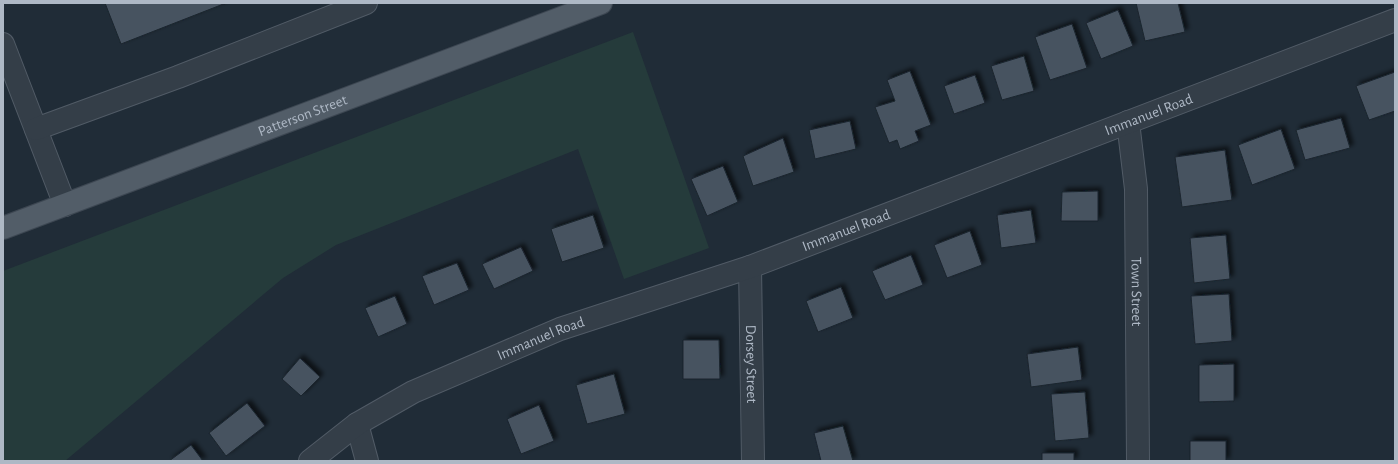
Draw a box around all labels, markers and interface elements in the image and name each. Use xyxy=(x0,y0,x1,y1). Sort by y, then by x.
street label: Immanuel Road xyxy=(1103,91,1195,138)
street label: Patterson Street xyxy=(256,92,349,139)
street label: Immanuel Road xyxy=(800,207,893,254)
street label: Town Street xyxy=(1128,257,1144,326)
street label: Immanuel Road xyxy=(495,314,587,363)
street label: Dorsey Street xyxy=(743,325,759,404)

